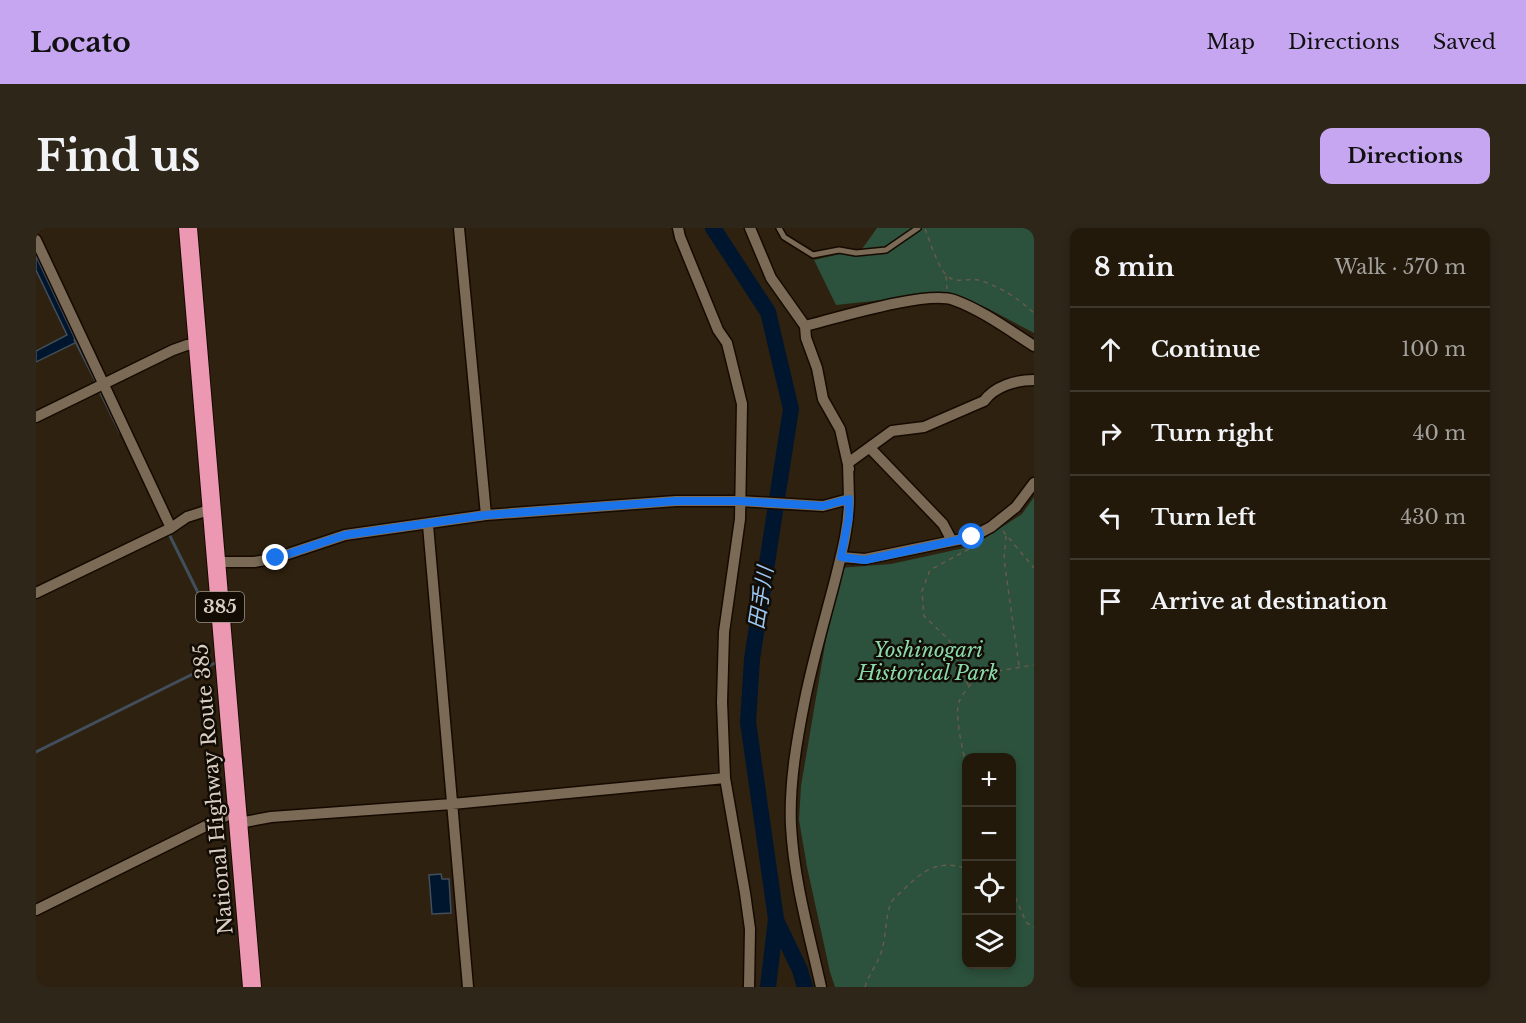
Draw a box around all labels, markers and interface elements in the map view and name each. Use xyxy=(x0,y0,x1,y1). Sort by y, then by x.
text: Locato xyxy=(30,25,131,60)
text: Map xyxy=(1206,29,1255,55)
text: Directions xyxy=(1288,29,1400,55)
text: Saved xyxy=(1433,29,1496,55)
button: Directions xyxy=(1320,128,1490,184)
text: Find us xyxy=(36,130,200,182)
text: 8 min xyxy=(1094,251,1174,283)
text: Walk · 570 m xyxy=(1335,255,1466,279)
icon: ahead xyxy=(1094,333,1127,366)
text: Continue xyxy=(1151,336,1260,363)
text: 100 m xyxy=(1401,337,1466,361)
icon: right xyxy=(1094,417,1127,450)
text: Turn right xyxy=(1151,420,1273,447)
text: 40 m xyxy=(1413,421,1466,445)
icon: left xyxy=(1094,501,1127,534)
text: Turn left xyxy=(1151,504,1256,531)
text: 430 m xyxy=(1401,505,1466,529)
route start xyxy=(958,523,984,549)
route end xyxy=(262,544,288,570)
water label: 田手川 xyxy=(743,563,779,631)
icon: arrive xyxy=(1094,585,1127,618)
text: Arrive at destination xyxy=(1151,588,1388,615)
road number: 385 xyxy=(196,592,244,622)
park label: Yoshinogari Historical Park xyxy=(857,638,998,685)
street label: National Highway Route 385 xyxy=(188,643,238,935)
map controls xyxy=(962,753,1016,969)
button: + xyxy=(962,753,1016,807)
button: − xyxy=(962,807,1016,861)
button: locate xyxy=(962,861,1016,915)
button: layers xyxy=(962,915,1016,969)

